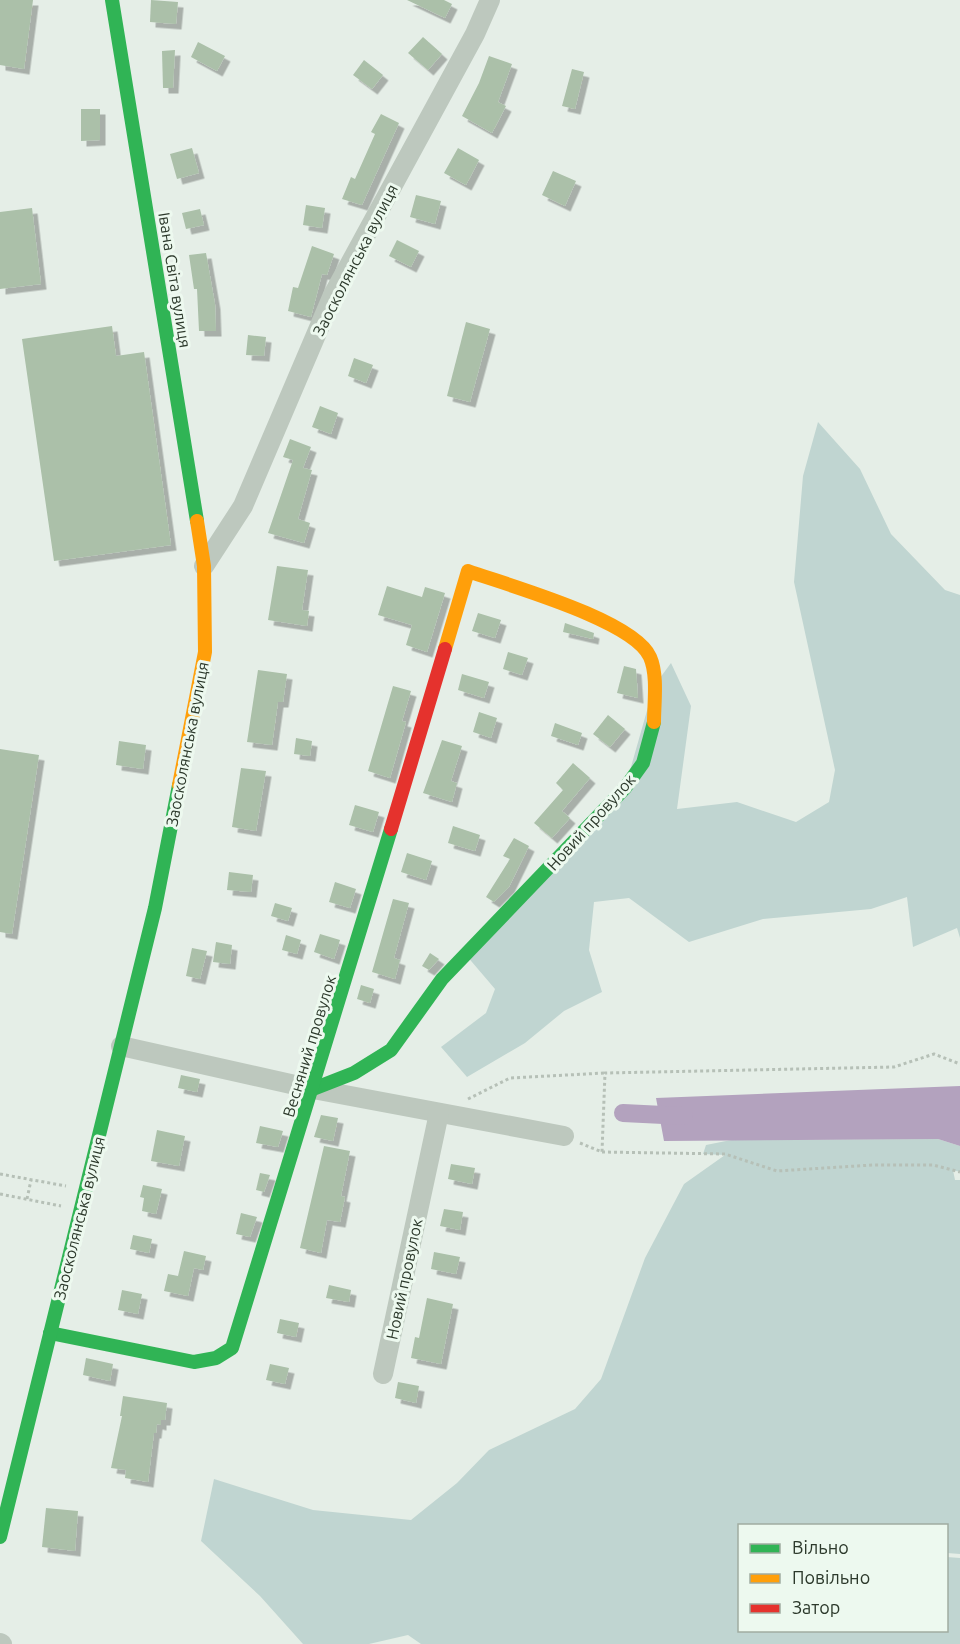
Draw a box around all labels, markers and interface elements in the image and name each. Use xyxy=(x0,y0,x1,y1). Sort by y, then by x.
street label: Заосколянська вулиця xyxy=(309,181,401,339)
street label: Івана Світа вулиця xyxy=(155,211,195,349)
street label: Заосколянська вулиця xyxy=(162,660,212,828)
street label: Новий провулок xyxy=(543,770,639,874)
street label: Весняний провулок xyxy=(279,973,339,1119)
street label: Заосколянська вулиця xyxy=(50,1135,108,1301)
street label: Новий провулок xyxy=(382,1217,426,1341)
legend xyxy=(738,1524,948,1632)
text: Вільно xyxy=(792,1537,849,1557)
text: Повільно xyxy=(792,1567,870,1587)
text: Затор xyxy=(792,1597,840,1617)

